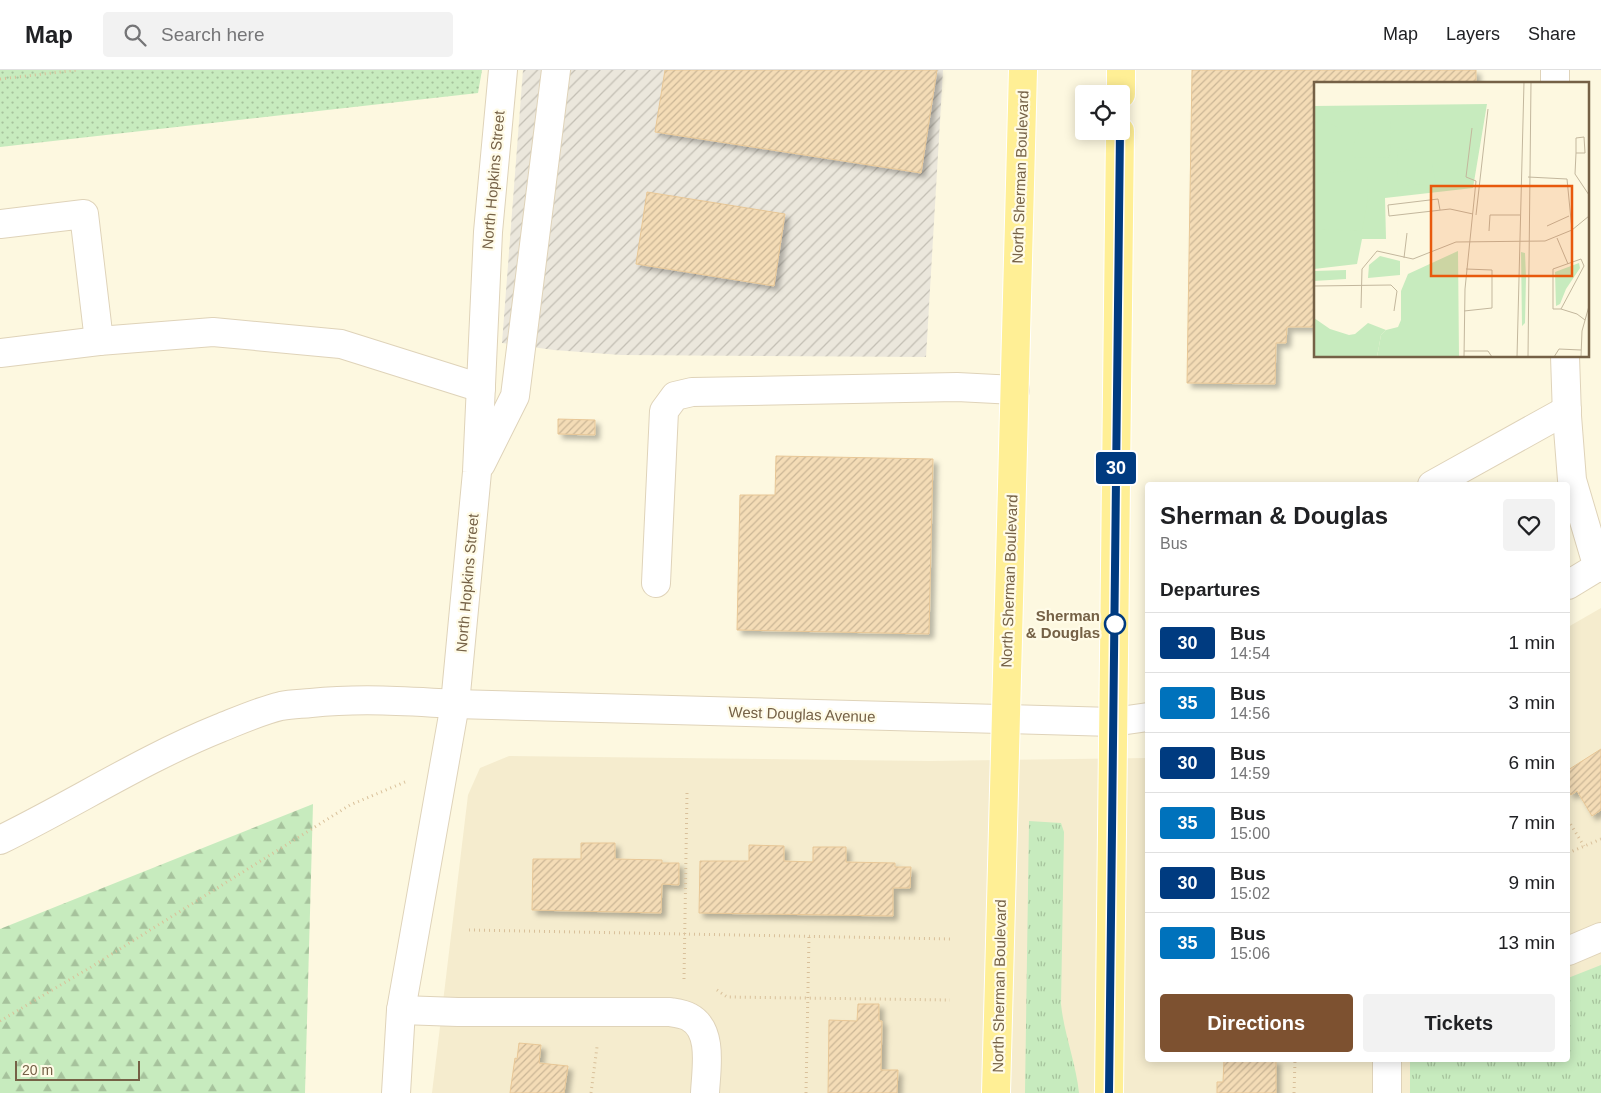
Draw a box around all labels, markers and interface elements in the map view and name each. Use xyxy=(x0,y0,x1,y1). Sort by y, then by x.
search box xyxy=(103,12,453,57)
text: Map xyxy=(25,21,73,48)
icon: search xyxy=(121,21,149,49)
text: Search here xyxy=(161,24,265,45)
text: Map xyxy=(1383,24,1418,44)
text: Layers xyxy=(1446,24,1500,44)
text: Share xyxy=(1528,24,1576,44)
inset map xyxy=(1314,82,1588,358)
map controls xyxy=(1075,85,1130,140)
button: locate xyxy=(1075,85,1130,140)
street label: North Sherman Boulevard xyxy=(1008,90,1032,264)
street label: North Hopkins Street xyxy=(478,109,508,250)
line badge: 30 xyxy=(1094,452,1138,484)
text: 30 xyxy=(1106,458,1126,478)
street label: North Sherman Boulevard xyxy=(997,494,1021,668)
button: heart xyxy=(1503,499,1555,551)
text: Sherman & Douglas xyxy=(1160,502,1388,529)
street label: North Hopkins Street xyxy=(452,512,482,653)
text: Bus xyxy=(1160,535,1188,552)
text: Departures xyxy=(1160,579,1260,600)
place label: Sherman & Douglas xyxy=(1026,607,1100,641)
marker: Sherman & Douglas xyxy=(1104,613,1126,635)
text: Bus xyxy=(1230,623,1266,644)
text: 1 min xyxy=(1509,632,1555,653)
text: 30 xyxy=(1177,633,1198,653)
text: 14:54 xyxy=(1230,645,1270,662)
text: Bus xyxy=(1230,683,1266,704)
text: 3 min xyxy=(1509,692,1555,713)
text: 35 xyxy=(1177,693,1198,713)
street label: West Douglas Avenue xyxy=(728,703,876,725)
text: 14:56 xyxy=(1230,705,1270,722)
text: Bus xyxy=(1230,743,1266,764)
text: 6 min xyxy=(1509,752,1555,773)
text: 30 xyxy=(1177,753,1198,773)
text: 14:59 xyxy=(1230,765,1270,782)
text: Bus xyxy=(1230,803,1266,824)
text: 7 min xyxy=(1509,812,1555,833)
text: 35 xyxy=(1177,813,1198,833)
text: 15:00 xyxy=(1230,825,1270,842)
text: Bus xyxy=(1230,863,1266,884)
text: 9 min xyxy=(1509,872,1555,893)
text: 30 xyxy=(1177,873,1198,893)
text: 15:02 xyxy=(1230,885,1270,902)
street label: North Sherman Boulevard xyxy=(989,899,1009,1073)
text: Bus xyxy=(1230,923,1266,944)
text: 13 min xyxy=(1498,932,1555,953)
text: 35 xyxy=(1177,933,1198,953)
text: 15:06 xyxy=(1230,945,1270,962)
button: Directions xyxy=(1160,994,1353,1052)
button: Tickets xyxy=(1363,994,1555,1052)
scale bar xyxy=(15,1058,140,1081)
text: 20 m xyxy=(22,1062,53,1078)

